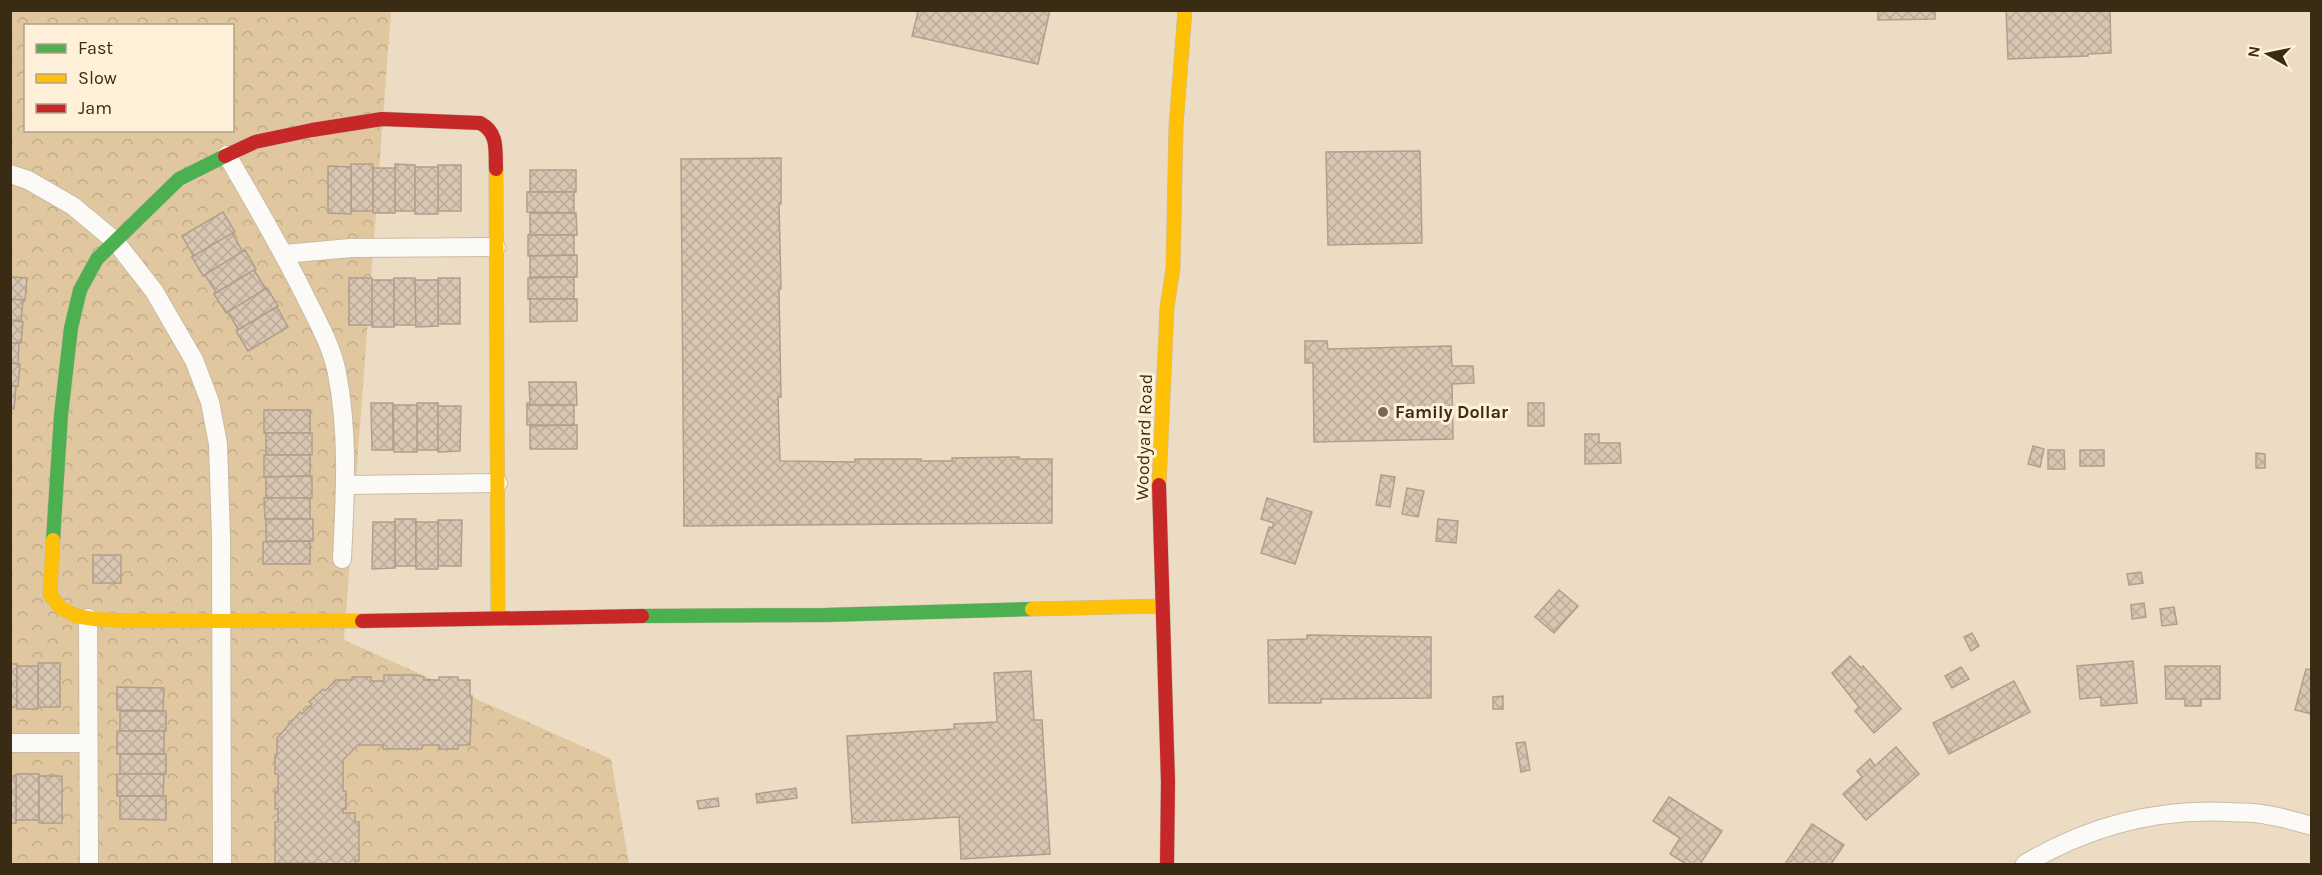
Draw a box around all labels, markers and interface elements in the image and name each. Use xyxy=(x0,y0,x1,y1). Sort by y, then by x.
legend xyxy=(24,24,234,132)
north arrow xyxy=(2238,24,2298,84)
text: Fast xyxy=(78,37,113,59)
text: N xyxy=(2243,45,2264,59)
text: Slow xyxy=(78,67,117,89)
text: Jam xyxy=(78,97,112,119)
street label: Woodyard Road xyxy=(1131,373,1157,501)
place label: Family Dollar xyxy=(1395,401,1508,423)
marker: Family Dollar xyxy=(1376,405,1390,419)

